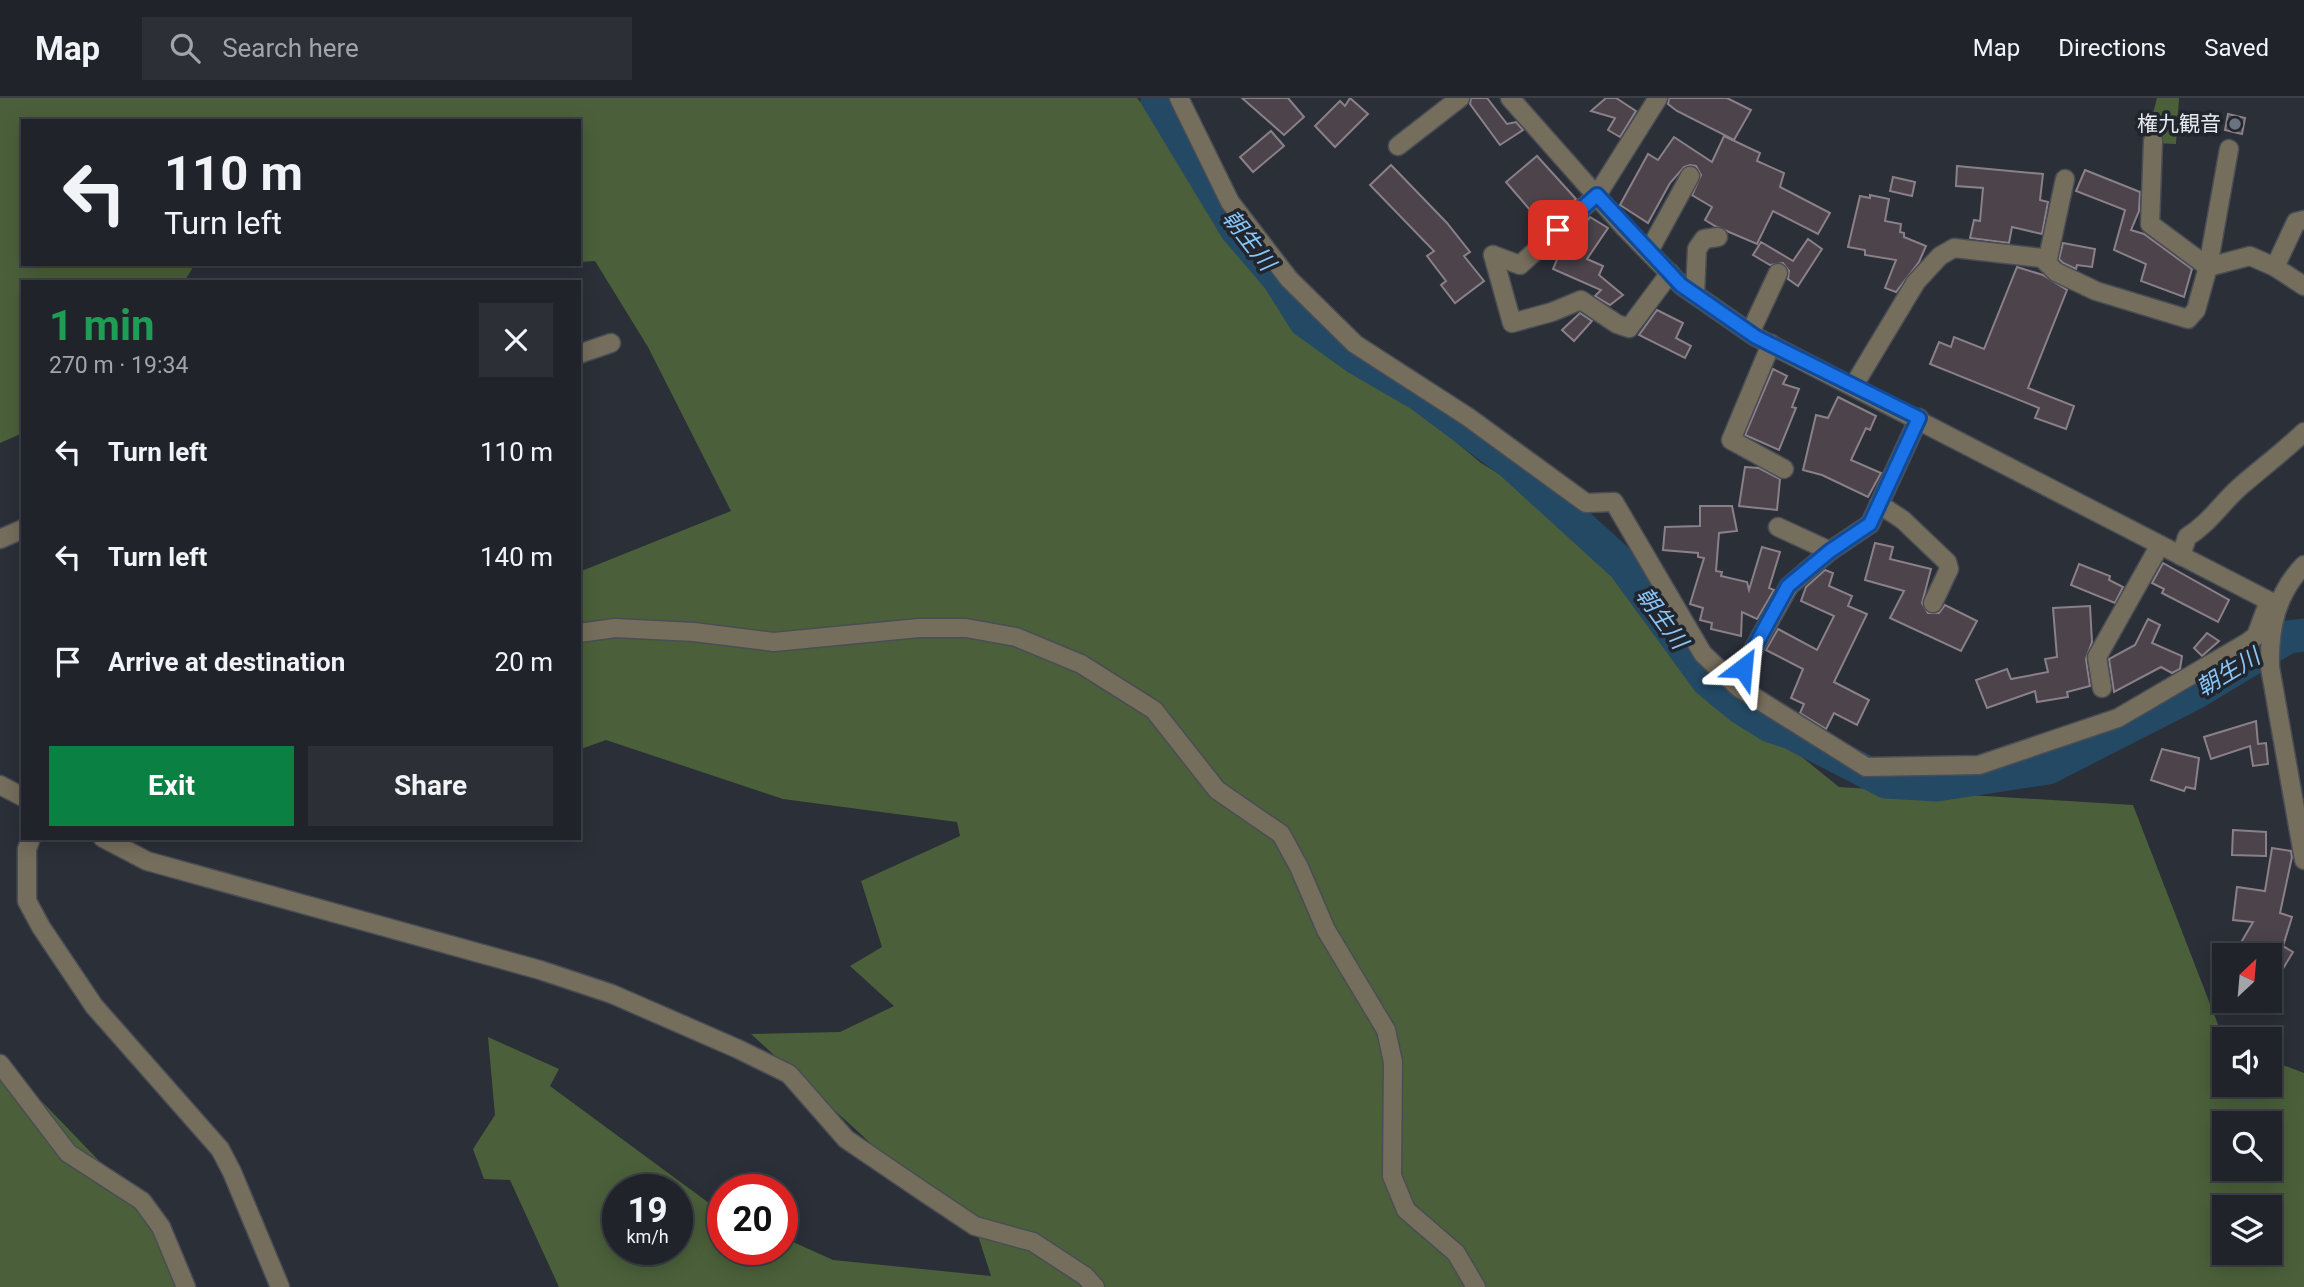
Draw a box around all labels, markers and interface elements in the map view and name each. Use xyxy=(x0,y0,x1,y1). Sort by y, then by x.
search box xyxy=(142,17,632,80)
text: Map xyxy=(35,29,100,68)
icon: search xyxy=(166,29,204,67)
text: Search here xyxy=(222,33,359,63)
text: Map xyxy=(1973,34,2020,62)
text: Directions xyxy=(2058,34,2166,62)
text: Saved xyxy=(2204,34,2269,62)
place label: 権九観音 xyxy=(2137,112,2221,136)
marker: 権九観音 xyxy=(2227,116,2243,132)
text: 110 m xyxy=(164,145,303,202)
icon: left xyxy=(49,147,140,238)
pin xyxy=(1528,200,1588,260)
text: Turn left xyxy=(164,204,282,242)
water label: 朝生川 xyxy=(1217,205,1282,278)
icon: arrive xyxy=(1539,211,1577,249)
text: 1 min xyxy=(49,301,155,350)
button: close xyxy=(479,303,553,377)
text: 270 m · 19:34 xyxy=(49,352,188,379)
icon: left xyxy=(49,433,87,471)
text: Turn left xyxy=(108,437,207,467)
text: 110 m xyxy=(480,437,553,467)
icon: left xyxy=(49,538,87,576)
text: Turn left xyxy=(108,542,207,572)
text: 140 m xyxy=(480,542,553,572)
water label: 朝生川 xyxy=(1630,582,1695,657)
position arrow xyxy=(1706,631,1780,705)
water label: 朝生川 xyxy=(2192,642,2267,702)
icon: arrive xyxy=(49,643,87,681)
text: Arrive at destination xyxy=(108,647,345,677)
text: 20 m xyxy=(495,647,553,677)
button: Exit xyxy=(49,746,294,826)
button: Share xyxy=(308,746,553,826)
north arrow xyxy=(2212,943,2282,1013)
map controls xyxy=(2212,943,2282,1265)
button: sound xyxy=(2212,1027,2282,1097)
button: search xyxy=(2212,1111,2282,1181)
speed limit sign: 20 xyxy=(707,1174,798,1265)
text: 19 xyxy=(627,1190,668,1231)
button: layers xyxy=(2212,1195,2282,1265)
text: km/h xyxy=(626,1226,669,1247)

